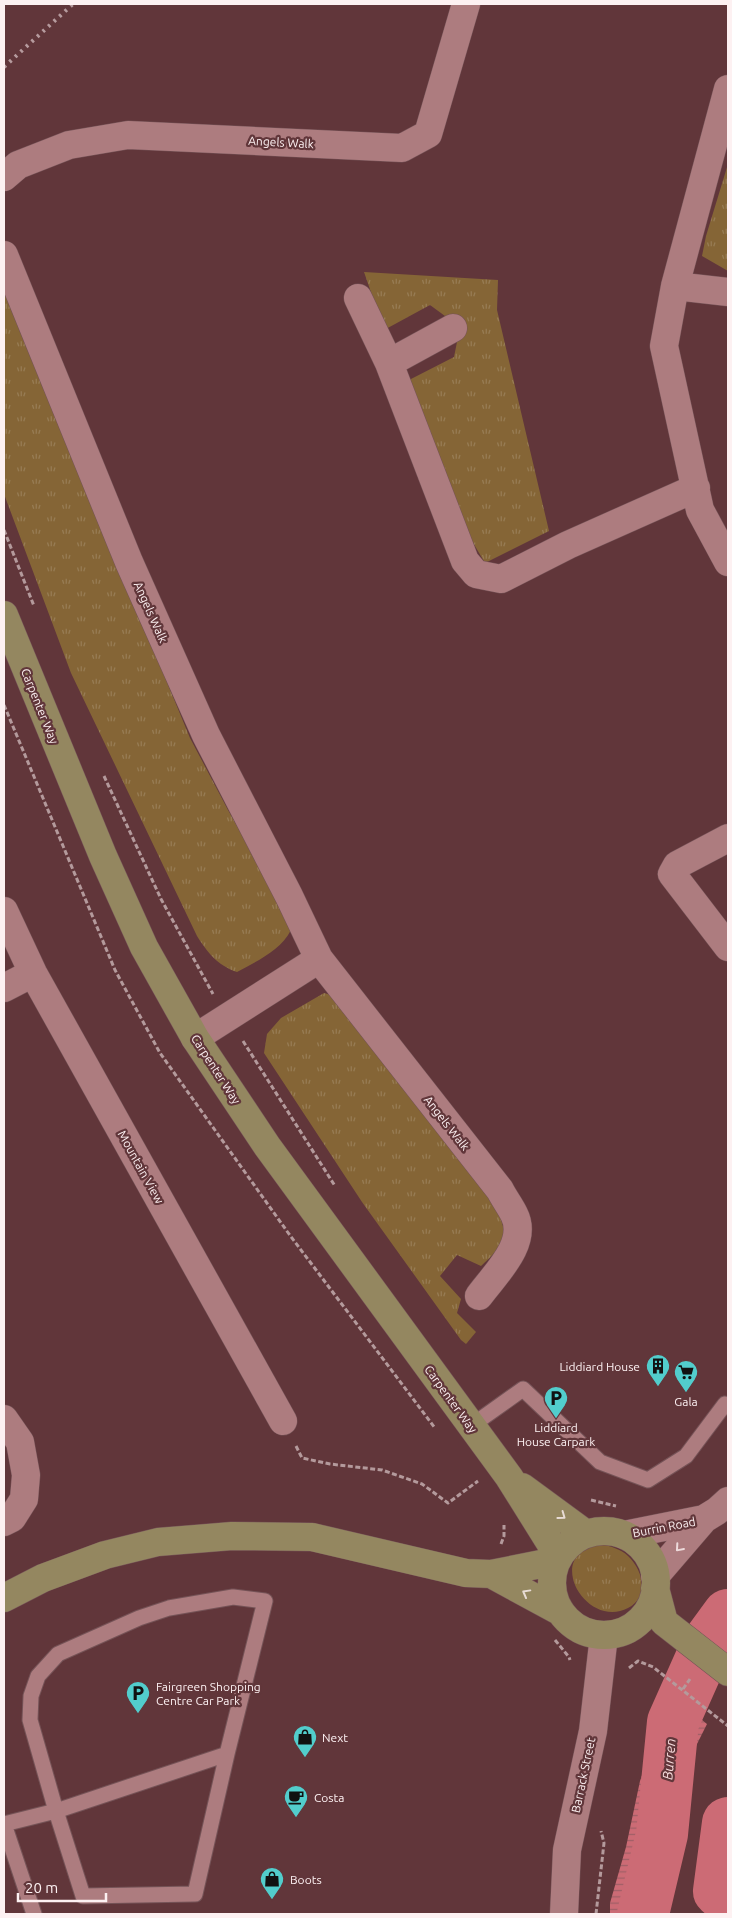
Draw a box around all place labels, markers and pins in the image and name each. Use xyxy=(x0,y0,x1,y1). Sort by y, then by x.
building icon: Liddiard House xyxy=(645,1353,671,1387)
supermarket icon: Gala xyxy=(673,1359,699,1393)
place label: Liddiard House xyxy=(559,1360,640,1373)
parking icon: Liddiard House Carpark xyxy=(543,1385,569,1419)
place label: Gala xyxy=(674,1395,698,1408)
place label: Liddiard House Carpark xyxy=(517,1421,595,1448)
parking icon: Fairgreen Shopping Centre Car Park xyxy=(125,1680,151,1714)
place label: Fairgreen Shopping Centre Car Park xyxy=(156,1680,261,1707)
shop icon: Next xyxy=(292,1724,318,1758)
place label: Next xyxy=(322,1731,348,1744)
cafe icon: Costa xyxy=(283,1784,309,1818)
place label: Costa xyxy=(314,1791,344,1804)
shop icon: Boots xyxy=(259,1866,285,1900)
place label: Boots xyxy=(290,1873,322,1886)

